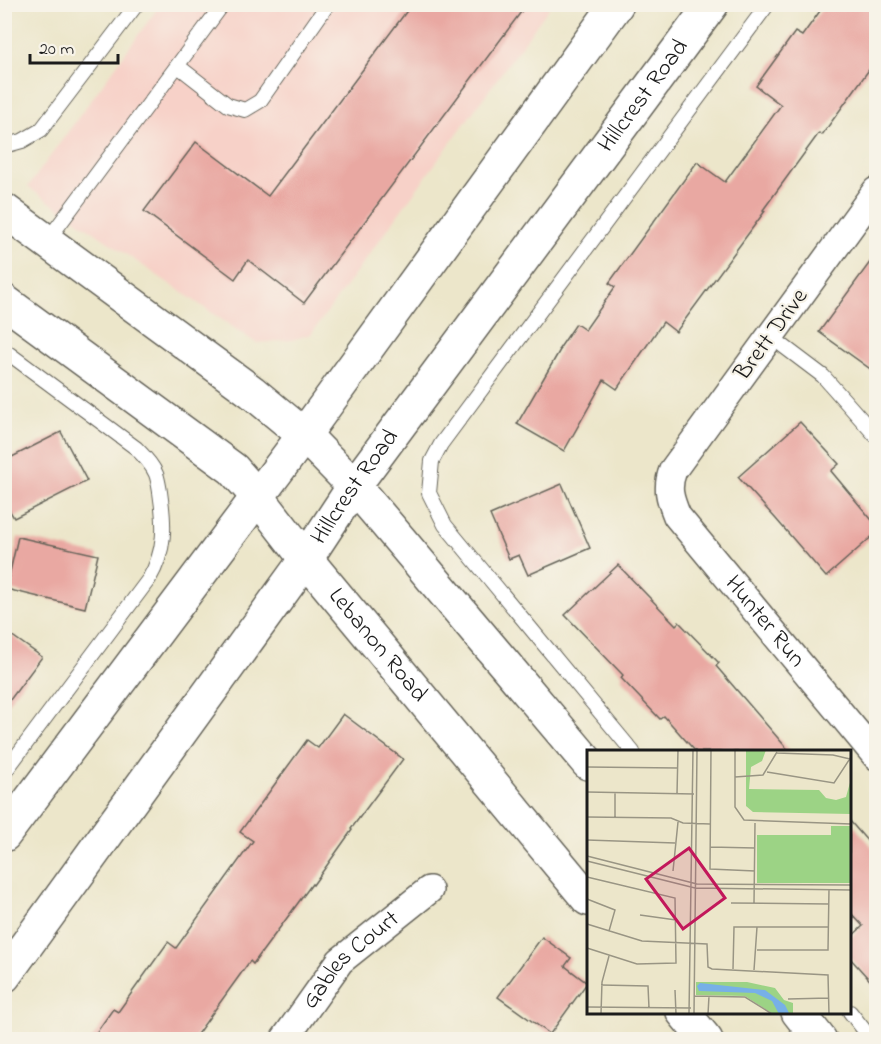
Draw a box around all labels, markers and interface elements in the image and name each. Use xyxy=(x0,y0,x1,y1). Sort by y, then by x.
scale bar xyxy=(30,27,118,65)
street label: Hillcrest Road xyxy=(590,32,698,160)
text: 20 m xyxy=(39,37,74,63)
street label: Brett Drive xyxy=(726,281,818,389)
street label: Hillcrest Road xyxy=(302,422,408,552)
street label: Hunter Run xyxy=(716,568,813,675)
street label: Lebanon Road xyxy=(319,580,436,711)
inset map xyxy=(587,750,851,1014)
street label: Gables Court xyxy=(293,902,407,1017)

